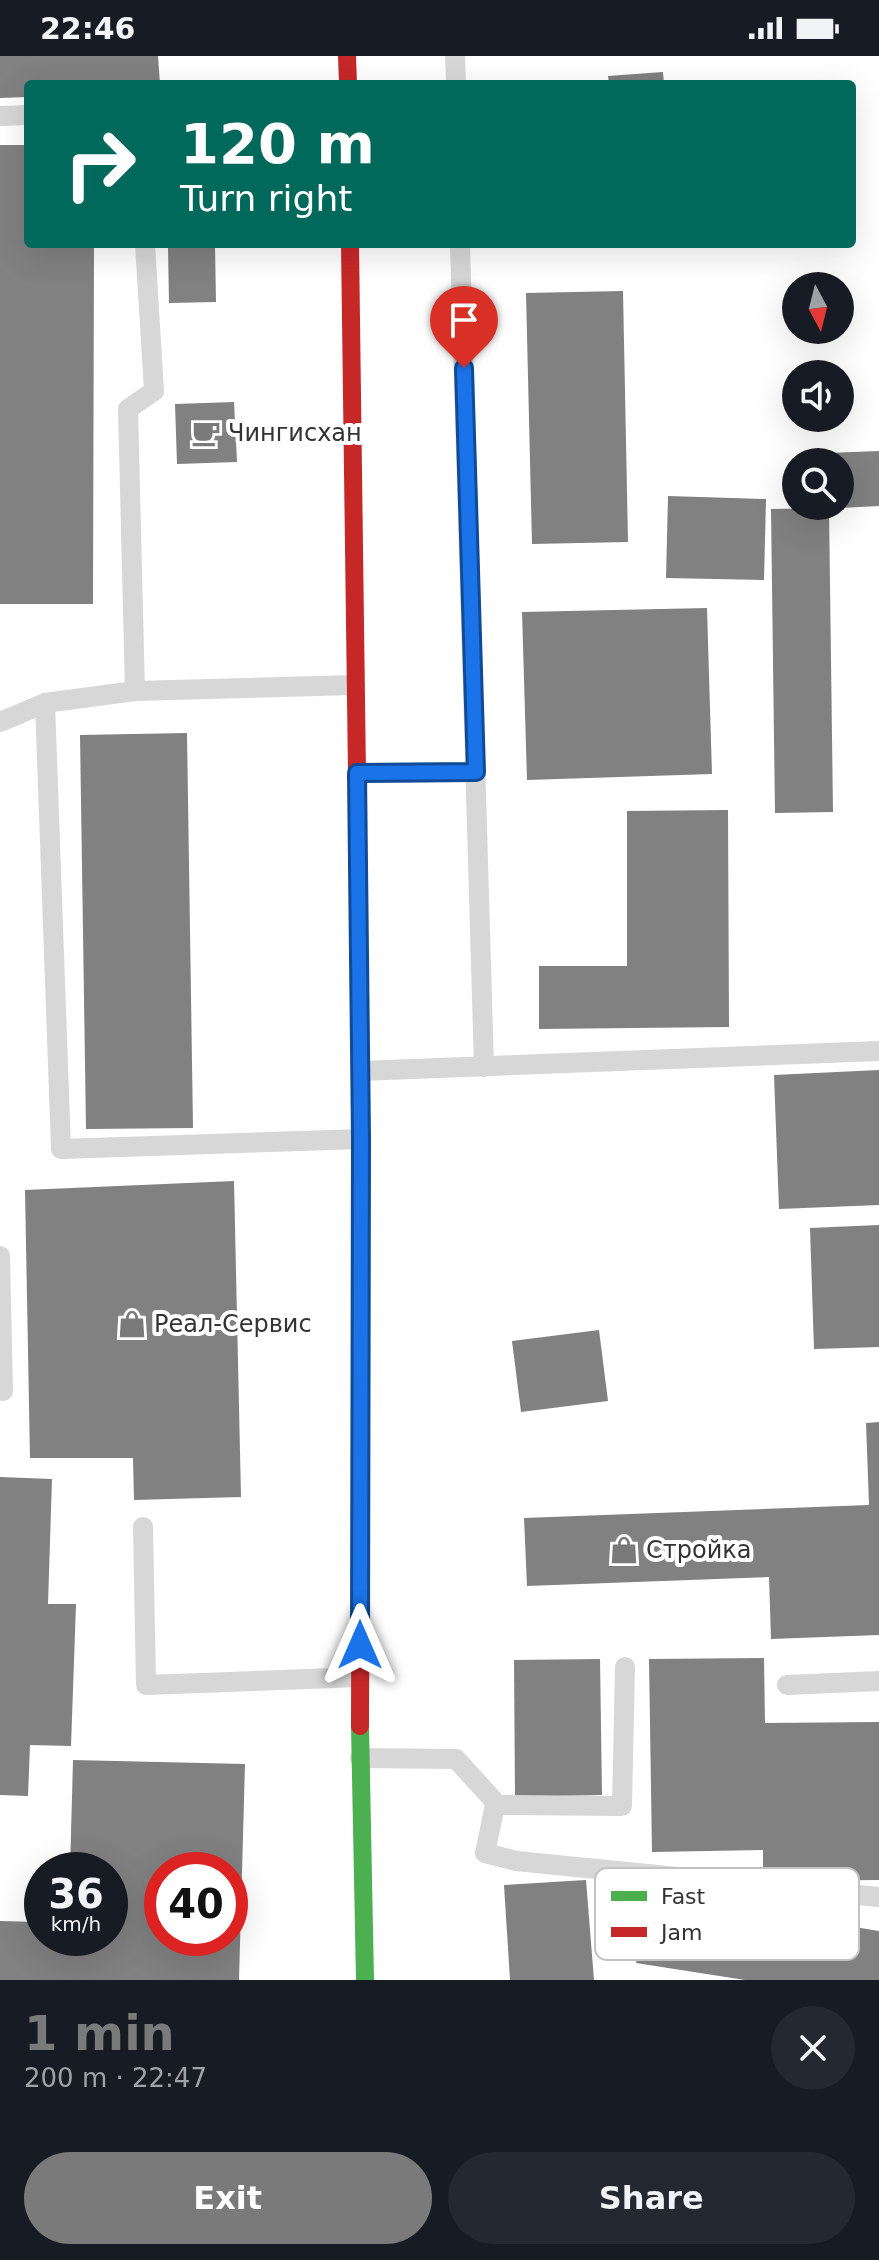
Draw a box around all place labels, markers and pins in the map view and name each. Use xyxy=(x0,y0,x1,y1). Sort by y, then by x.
pin xyxy=(430,286,498,368)
cafe icon: Чингисхан xyxy=(191,418,221,448)
place label: Чингисхан xyxy=(228,419,362,447)
shop icon: Реал-Сервис xyxy=(117,1309,147,1339)
place label: Реал-Сервис xyxy=(154,1310,312,1338)
shop icon: Стройка xyxy=(609,1535,639,1565)
place label: Стройка xyxy=(646,1536,751,1564)

